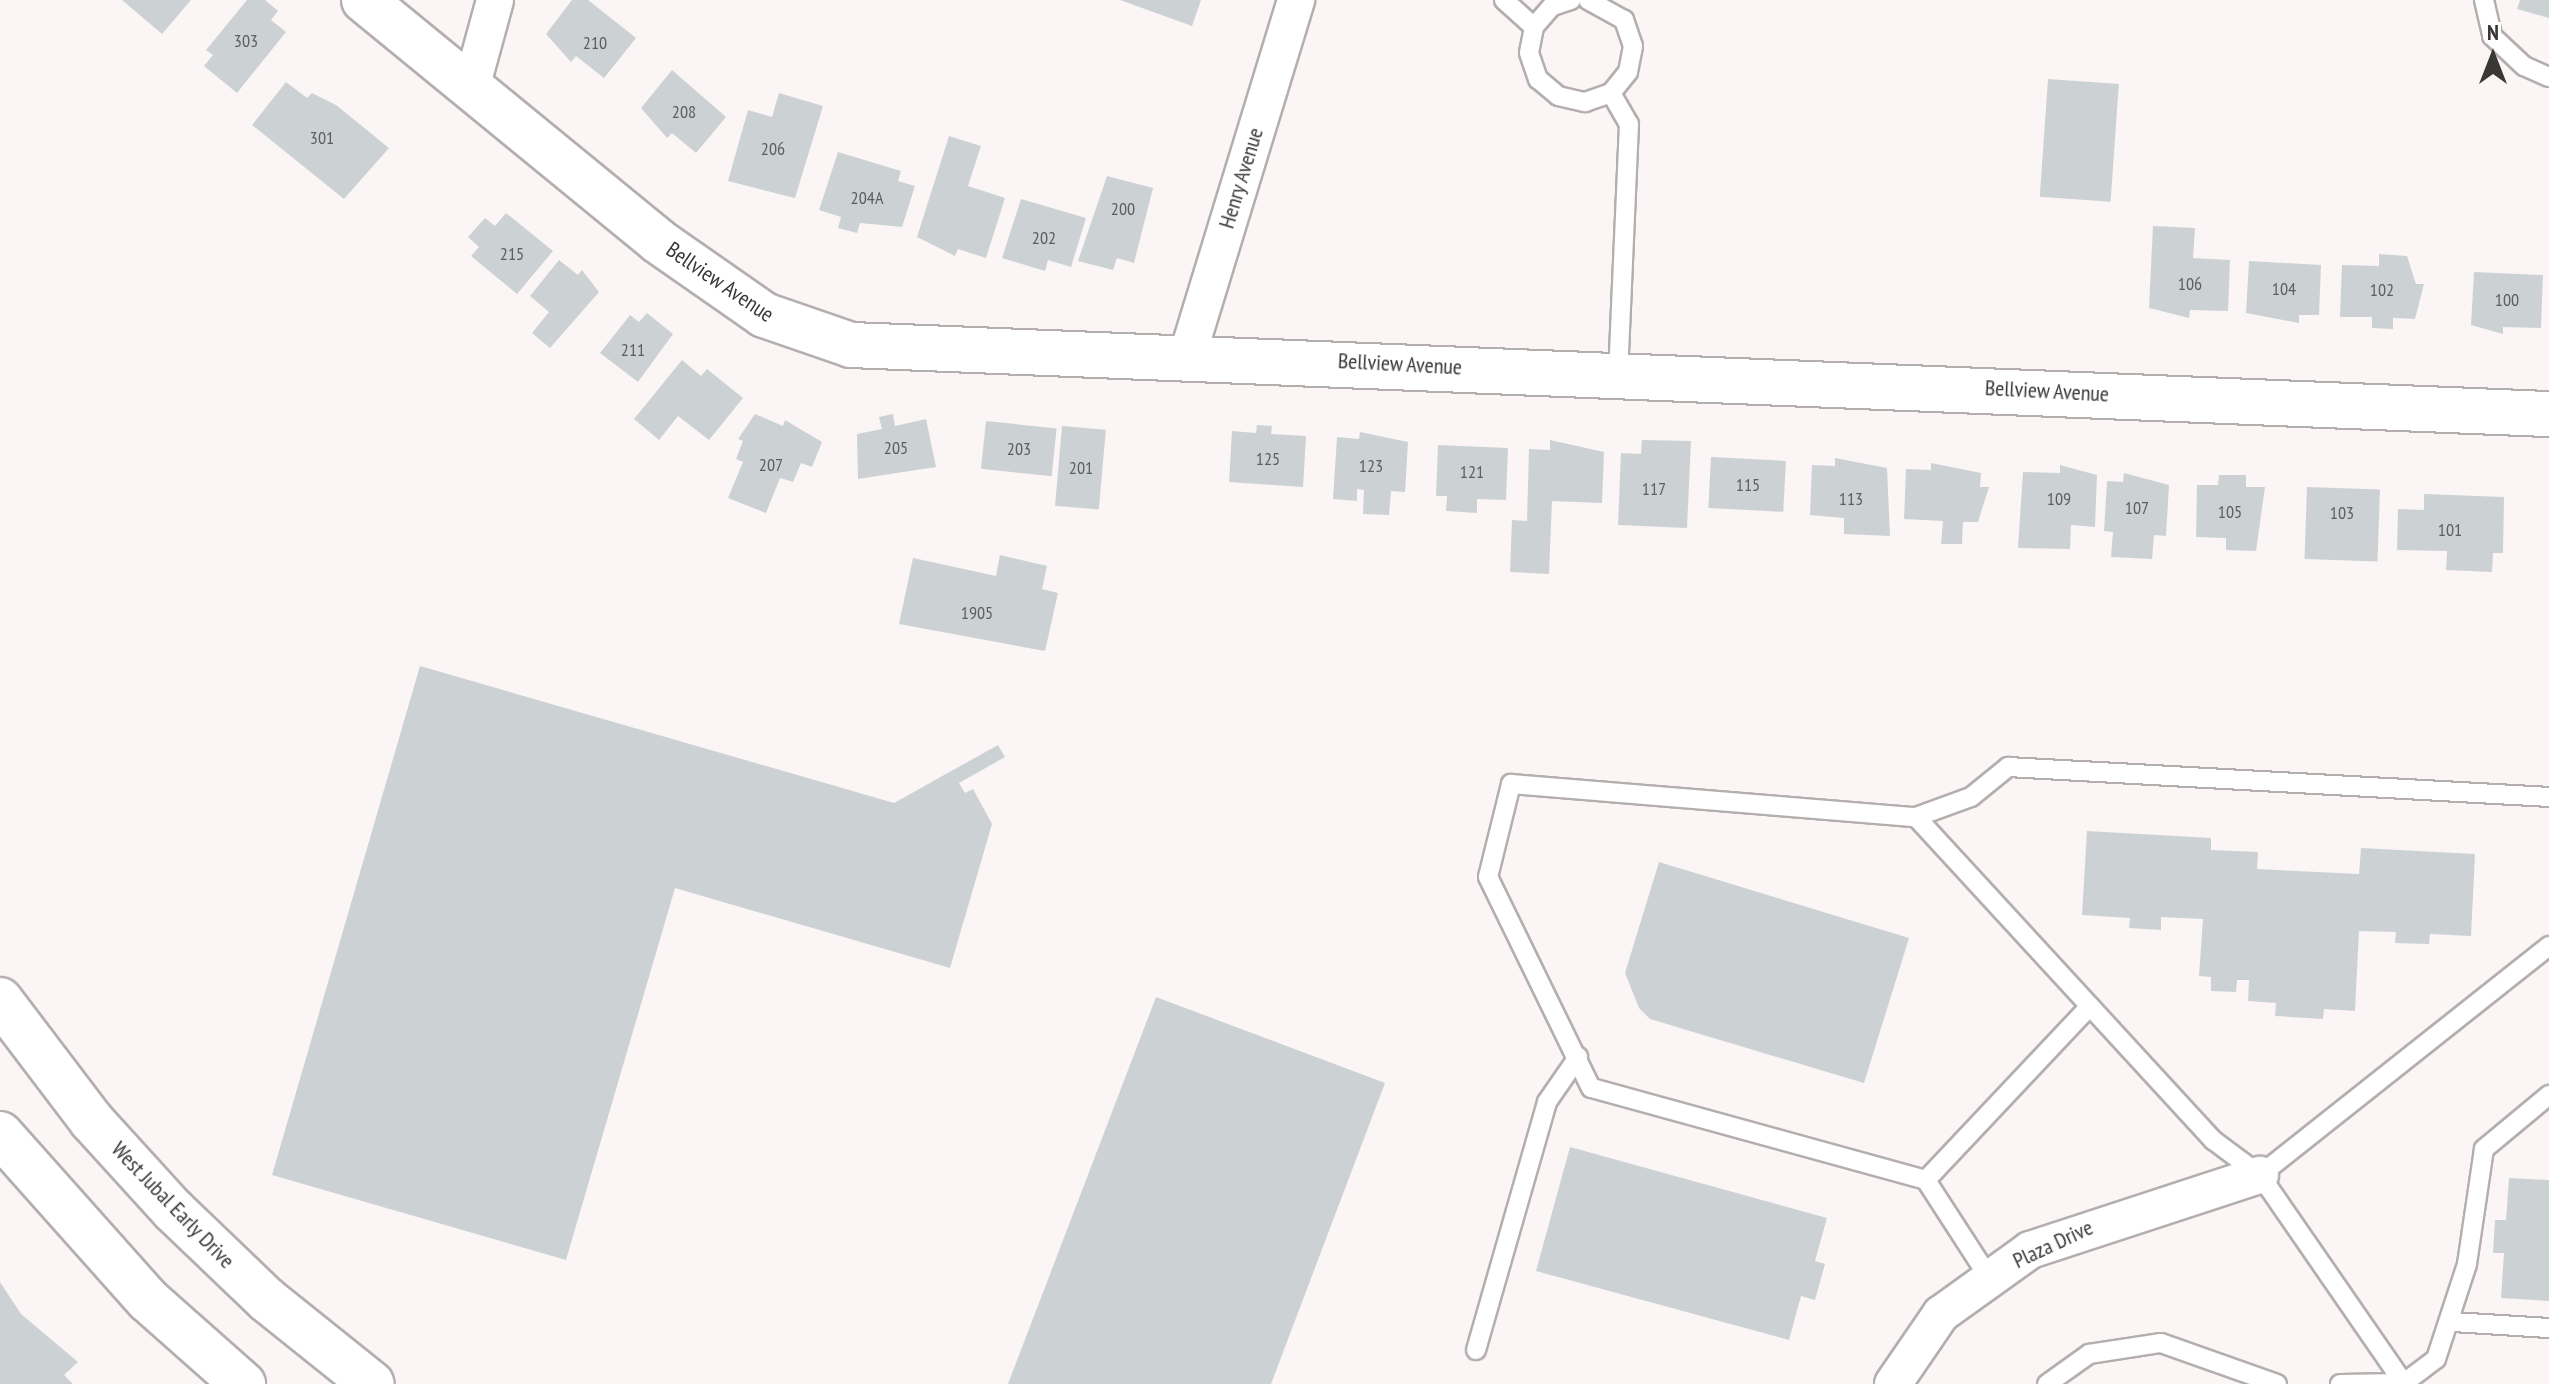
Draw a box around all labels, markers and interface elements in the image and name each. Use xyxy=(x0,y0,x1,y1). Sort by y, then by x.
north arrow xyxy=(2453,16,2533,96)
text: N xyxy=(2487,18,2499,46)
house number: 303 xyxy=(234,30,258,52)
house number: 210 xyxy=(583,32,607,54)
house number: 208 xyxy=(672,101,696,123)
street label: Henry Avenue xyxy=(1213,124,1269,232)
house number: 301 xyxy=(310,127,334,149)
house number: 206 xyxy=(761,138,785,160)
house number: 204A xyxy=(851,187,883,209)
house number: 200 xyxy=(1111,198,1135,220)
house number: 202 xyxy=(1032,227,1056,249)
street label: Bellview Avenue xyxy=(661,236,779,328)
house number: 215 xyxy=(500,243,524,265)
house number: 106 xyxy=(2178,273,2202,295)
house number: 104 xyxy=(2272,278,2296,300)
house number: 102 xyxy=(2370,279,2394,301)
house number: 100 xyxy=(2495,289,2519,311)
house number: 211 xyxy=(621,339,645,361)
street label: Bellview Avenue xyxy=(1337,348,1463,380)
street label: Bellview Avenue xyxy=(1984,375,2110,407)
house number: 205 xyxy=(884,437,908,459)
house number: 203 xyxy=(1007,438,1031,460)
house number: 125 xyxy=(1256,448,1280,470)
house number: 207 xyxy=(759,454,783,476)
house number: 123 xyxy=(1359,455,1383,477)
house number: 201 xyxy=(1069,457,1093,479)
house number: 121 xyxy=(1460,461,1484,483)
house number: 115 xyxy=(1736,474,1760,496)
house number: 117 xyxy=(1642,478,1666,500)
house number: 113 xyxy=(1839,488,1863,510)
house number: 109 xyxy=(2047,488,2071,510)
house number: 107 xyxy=(2125,497,2149,519)
house number: 105 xyxy=(2218,501,2242,523)
house number: 103 xyxy=(2330,502,2354,524)
house number: 101 xyxy=(2438,519,2462,541)
house number: 1905 xyxy=(961,602,993,624)
street label: West Jubal Early Drive xyxy=(106,1136,240,1274)
street label: Plaza Drive xyxy=(2009,1214,2097,1274)

